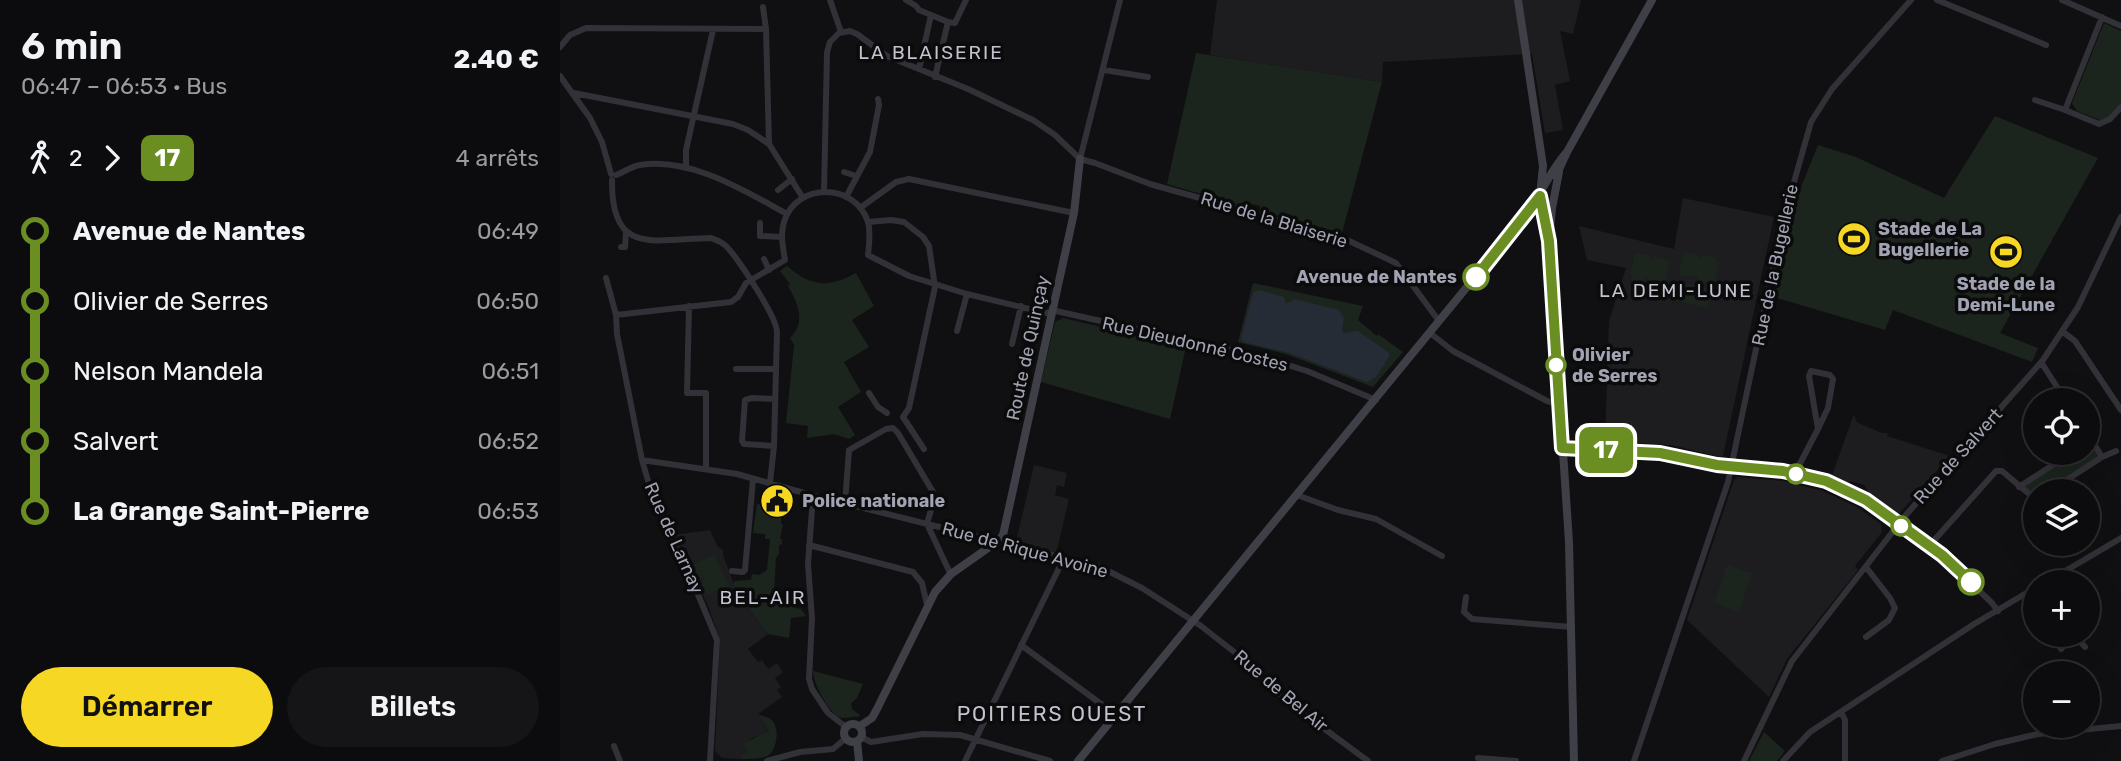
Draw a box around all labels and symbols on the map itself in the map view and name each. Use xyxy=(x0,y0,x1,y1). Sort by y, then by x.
district label: LA BLAISERIE xyxy=(858,41,1004,64)
street label: Rue de la Bugellerie xyxy=(1747,182,1803,348)
street label: Rue de la Blaiserie xyxy=(1198,187,1350,253)
place label: Stade de La Bugellerie xyxy=(1878,218,1982,261)
sports icon: Stade de La Bugellerie xyxy=(1835,220,1873,258)
sports icon: Stade de la Demi-Lune xyxy=(1987,233,2025,271)
marker: Avenue de Nantes xyxy=(1463,264,1489,290)
place label: Avenue de Nantes xyxy=(1296,266,1457,288)
place label: Stade de la Demi-Lune xyxy=(1957,273,2055,316)
street label: Route de Quinçay xyxy=(1002,274,1054,422)
district label: LA DEMI-LUNE xyxy=(1599,279,1753,302)
street label: Rue Dieudonné Costes xyxy=(1100,312,1290,376)
place label: Olivier de Serres xyxy=(1572,344,1657,387)
marker: Olivier de Serres xyxy=(1546,355,1566,375)
street label: Rue de Salvert xyxy=(1909,404,2007,508)
line badge: 17 xyxy=(1574,427,1638,473)
unlabelled marker xyxy=(1786,464,1806,484)
street label: Rue de Larnay xyxy=(640,479,708,597)
public building icon: Police nationale xyxy=(758,482,796,520)
place label: Police nationale xyxy=(802,490,946,512)
unlabelled marker xyxy=(1891,516,1911,536)
street label: Rue de Rique Avoine xyxy=(940,517,1110,583)
unlabelled marker xyxy=(1958,569,1984,595)
district label: BEL-AIR xyxy=(720,586,806,609)
street label: Rue de Bel Air xyxy=(1230,645,1333,737)
district label: POITIERS OUEST xyxy=(957,701,1147,726)

